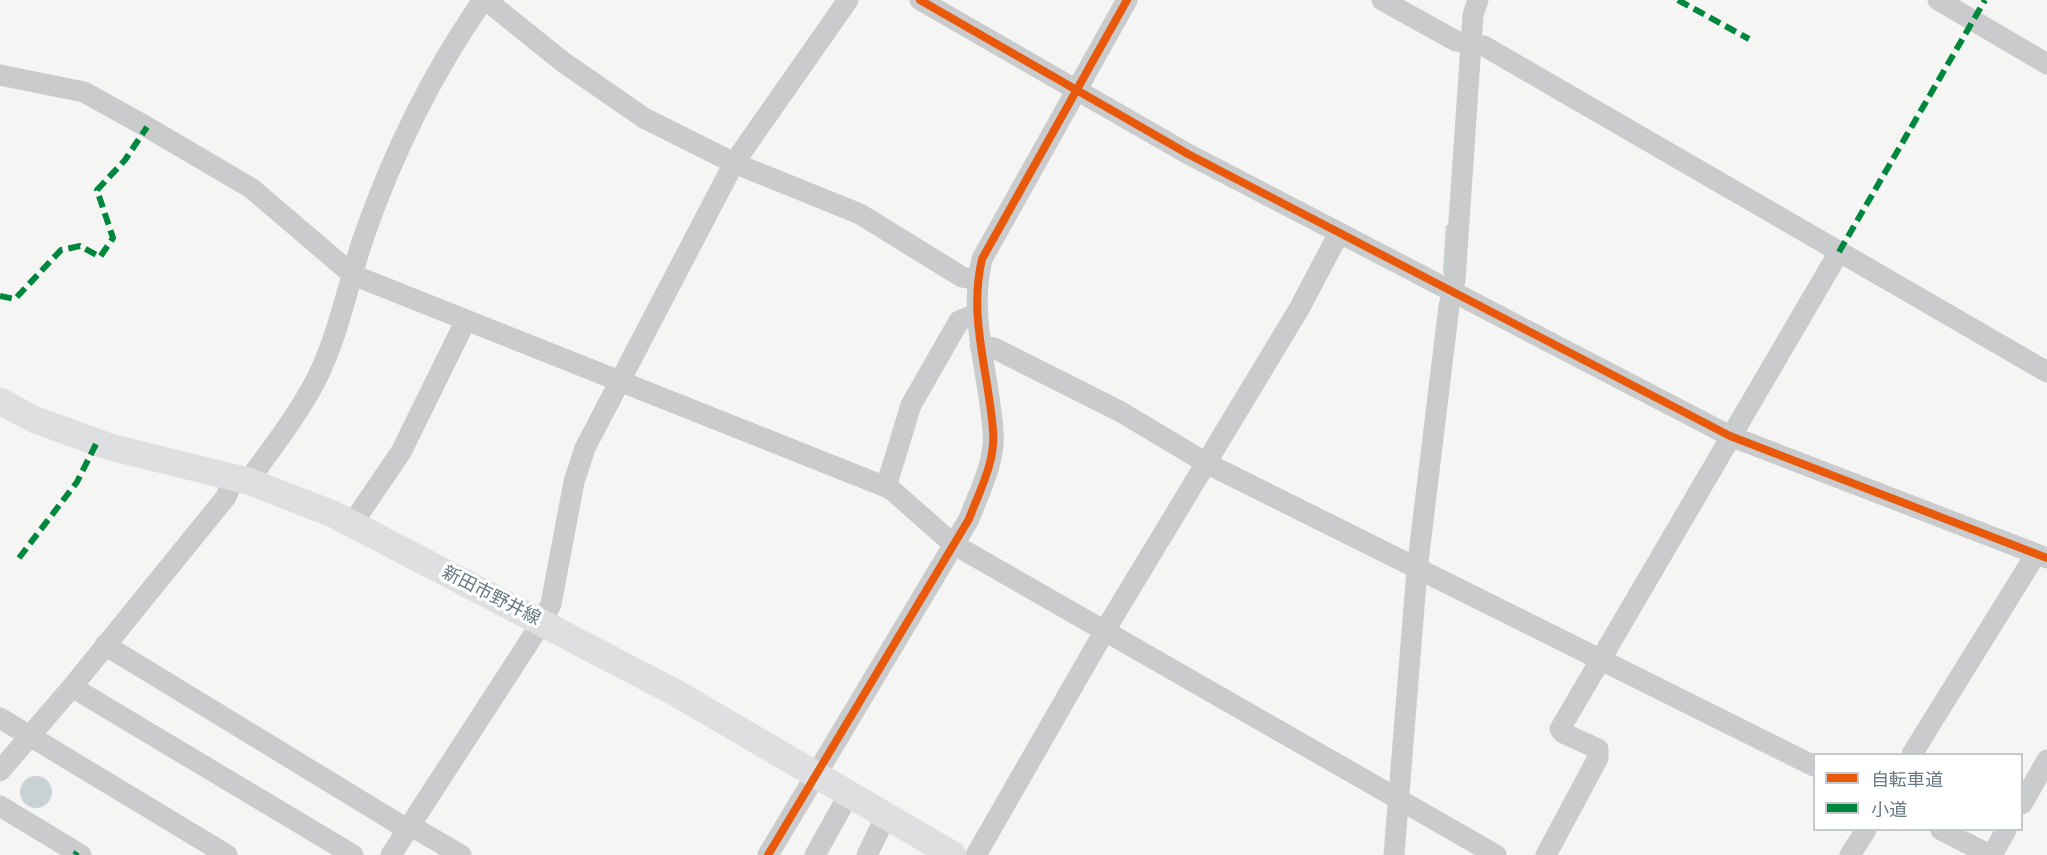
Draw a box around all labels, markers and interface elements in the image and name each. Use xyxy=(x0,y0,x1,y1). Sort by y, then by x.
street label: 新田市野井線 xyxy=(438,562,544,630)
legend xyxy=(1813,753,2023,831)
text: 自転車道 xyxy=(1871,770,1943,790)
text: 小道 xyxy=(1871,800,1907,820)

